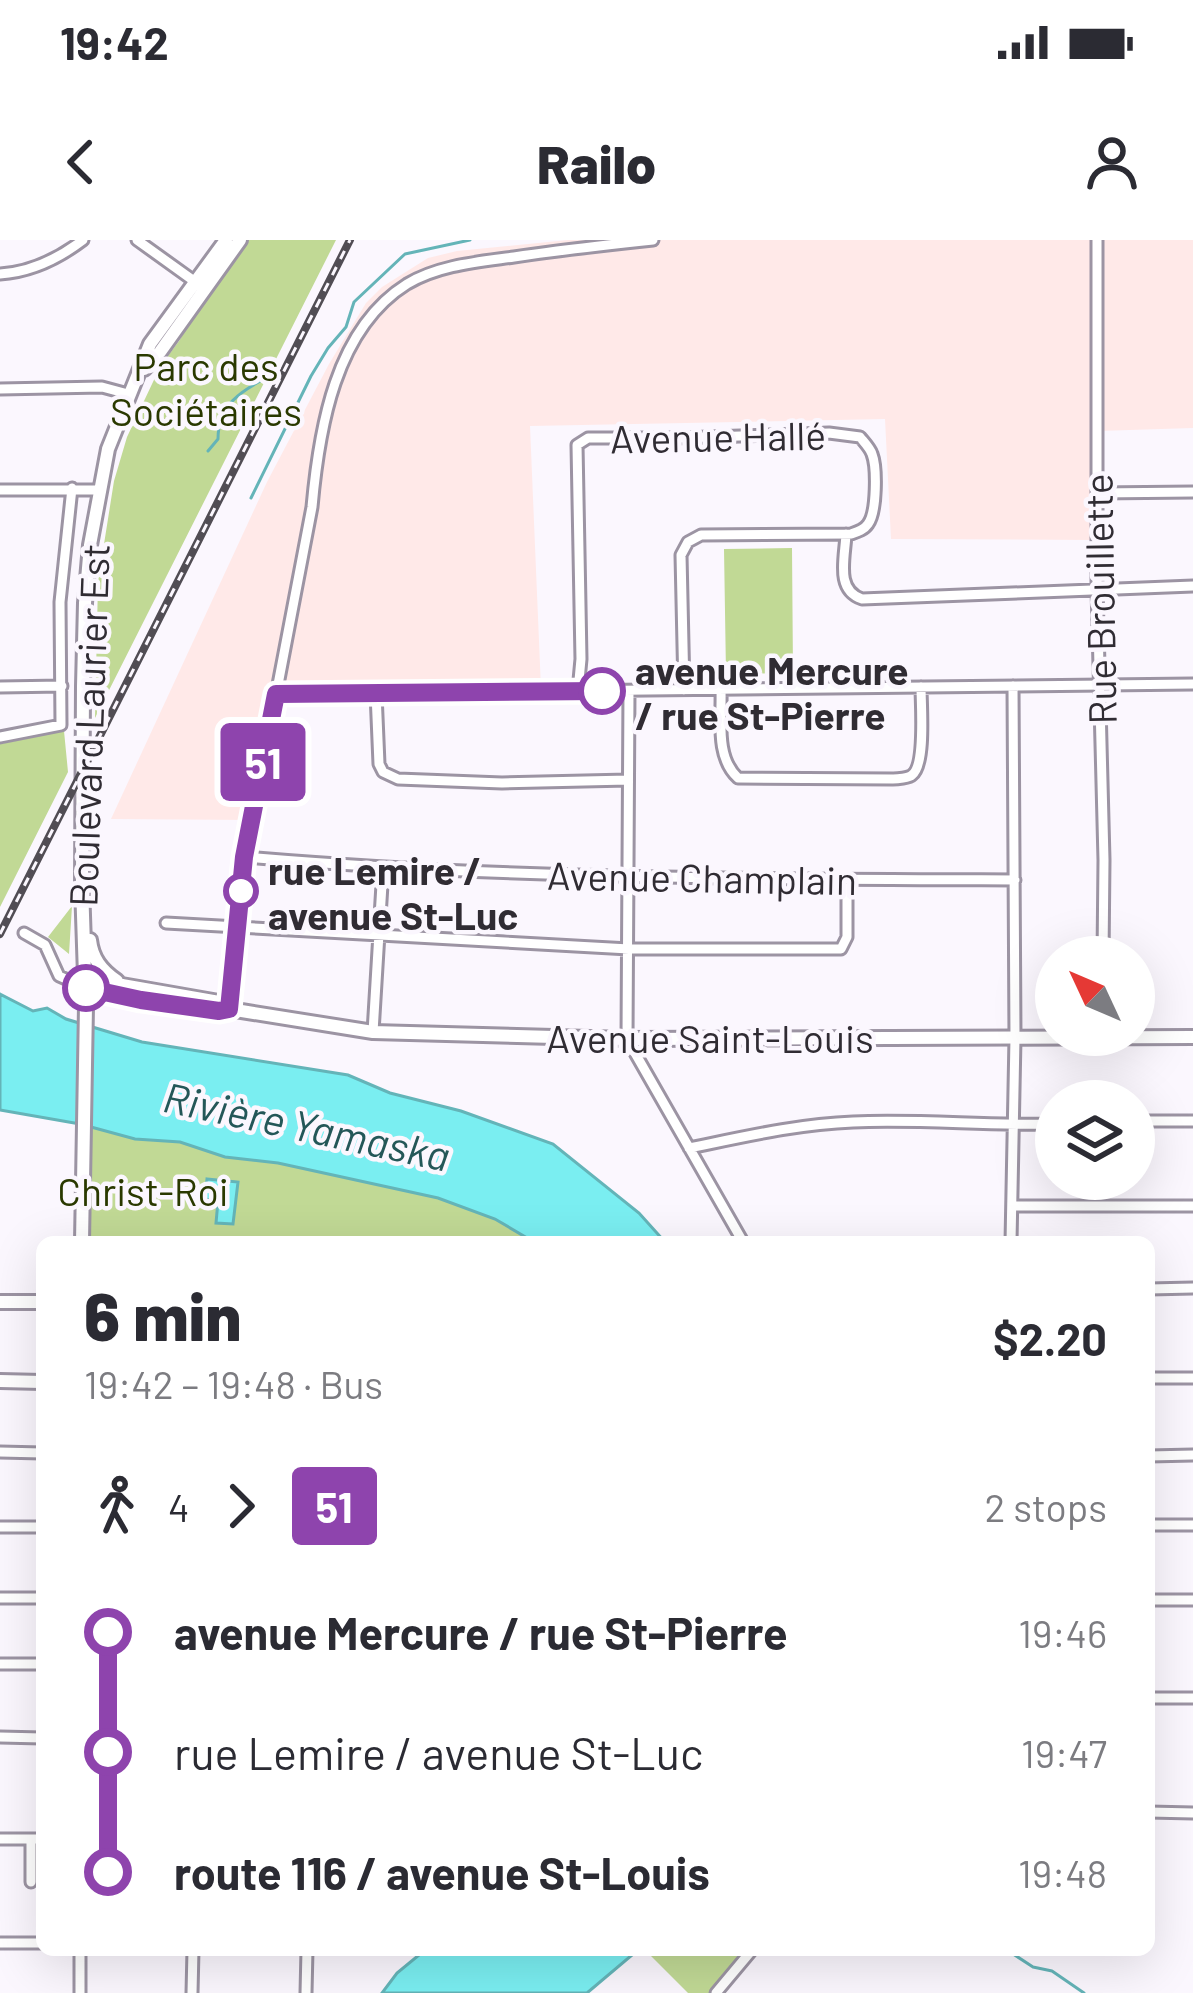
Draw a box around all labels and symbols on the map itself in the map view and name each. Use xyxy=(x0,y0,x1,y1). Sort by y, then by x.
park label: Parc des Sociétaires xyxy=(110,342,302,434)
street label: Avenue Hallé xyxy=(610,411,826,461)
street label: Rue Brouillette xyxy=(1073,473,1125,725)
street label: Boulevard Laurier Est xyxy=(58,543,118,907)
place label: avenue Mercure / rue St-Pierre xyxy=(635,646,909,738)
marker: avenue Mercure / rue St-Pierre xyxy=(580,669,624,713)
line badge: 51 xyxy=(209,723,317,801)
place label: rue Lemire / avenue St-Luc xyxy=(268,846,518,938)
street label: Avenue Champlain xyxy=(547,851,857,903)
marker: rue Lemire / avenue St-Luc xyxy=(225,875,257,907)
north arrow xyxy=(1035,936,1155,1056)
unlabelled marker xyxy=(64,966,108,1010)
street label: Avenue Saint-Louis xyxy=(546,1014,874,1061)
water label: Rivière Yamaska xyxy=(159,1070,455,1180)
park label: Christ-Roi xyxy=(57,1167,229,1214)

